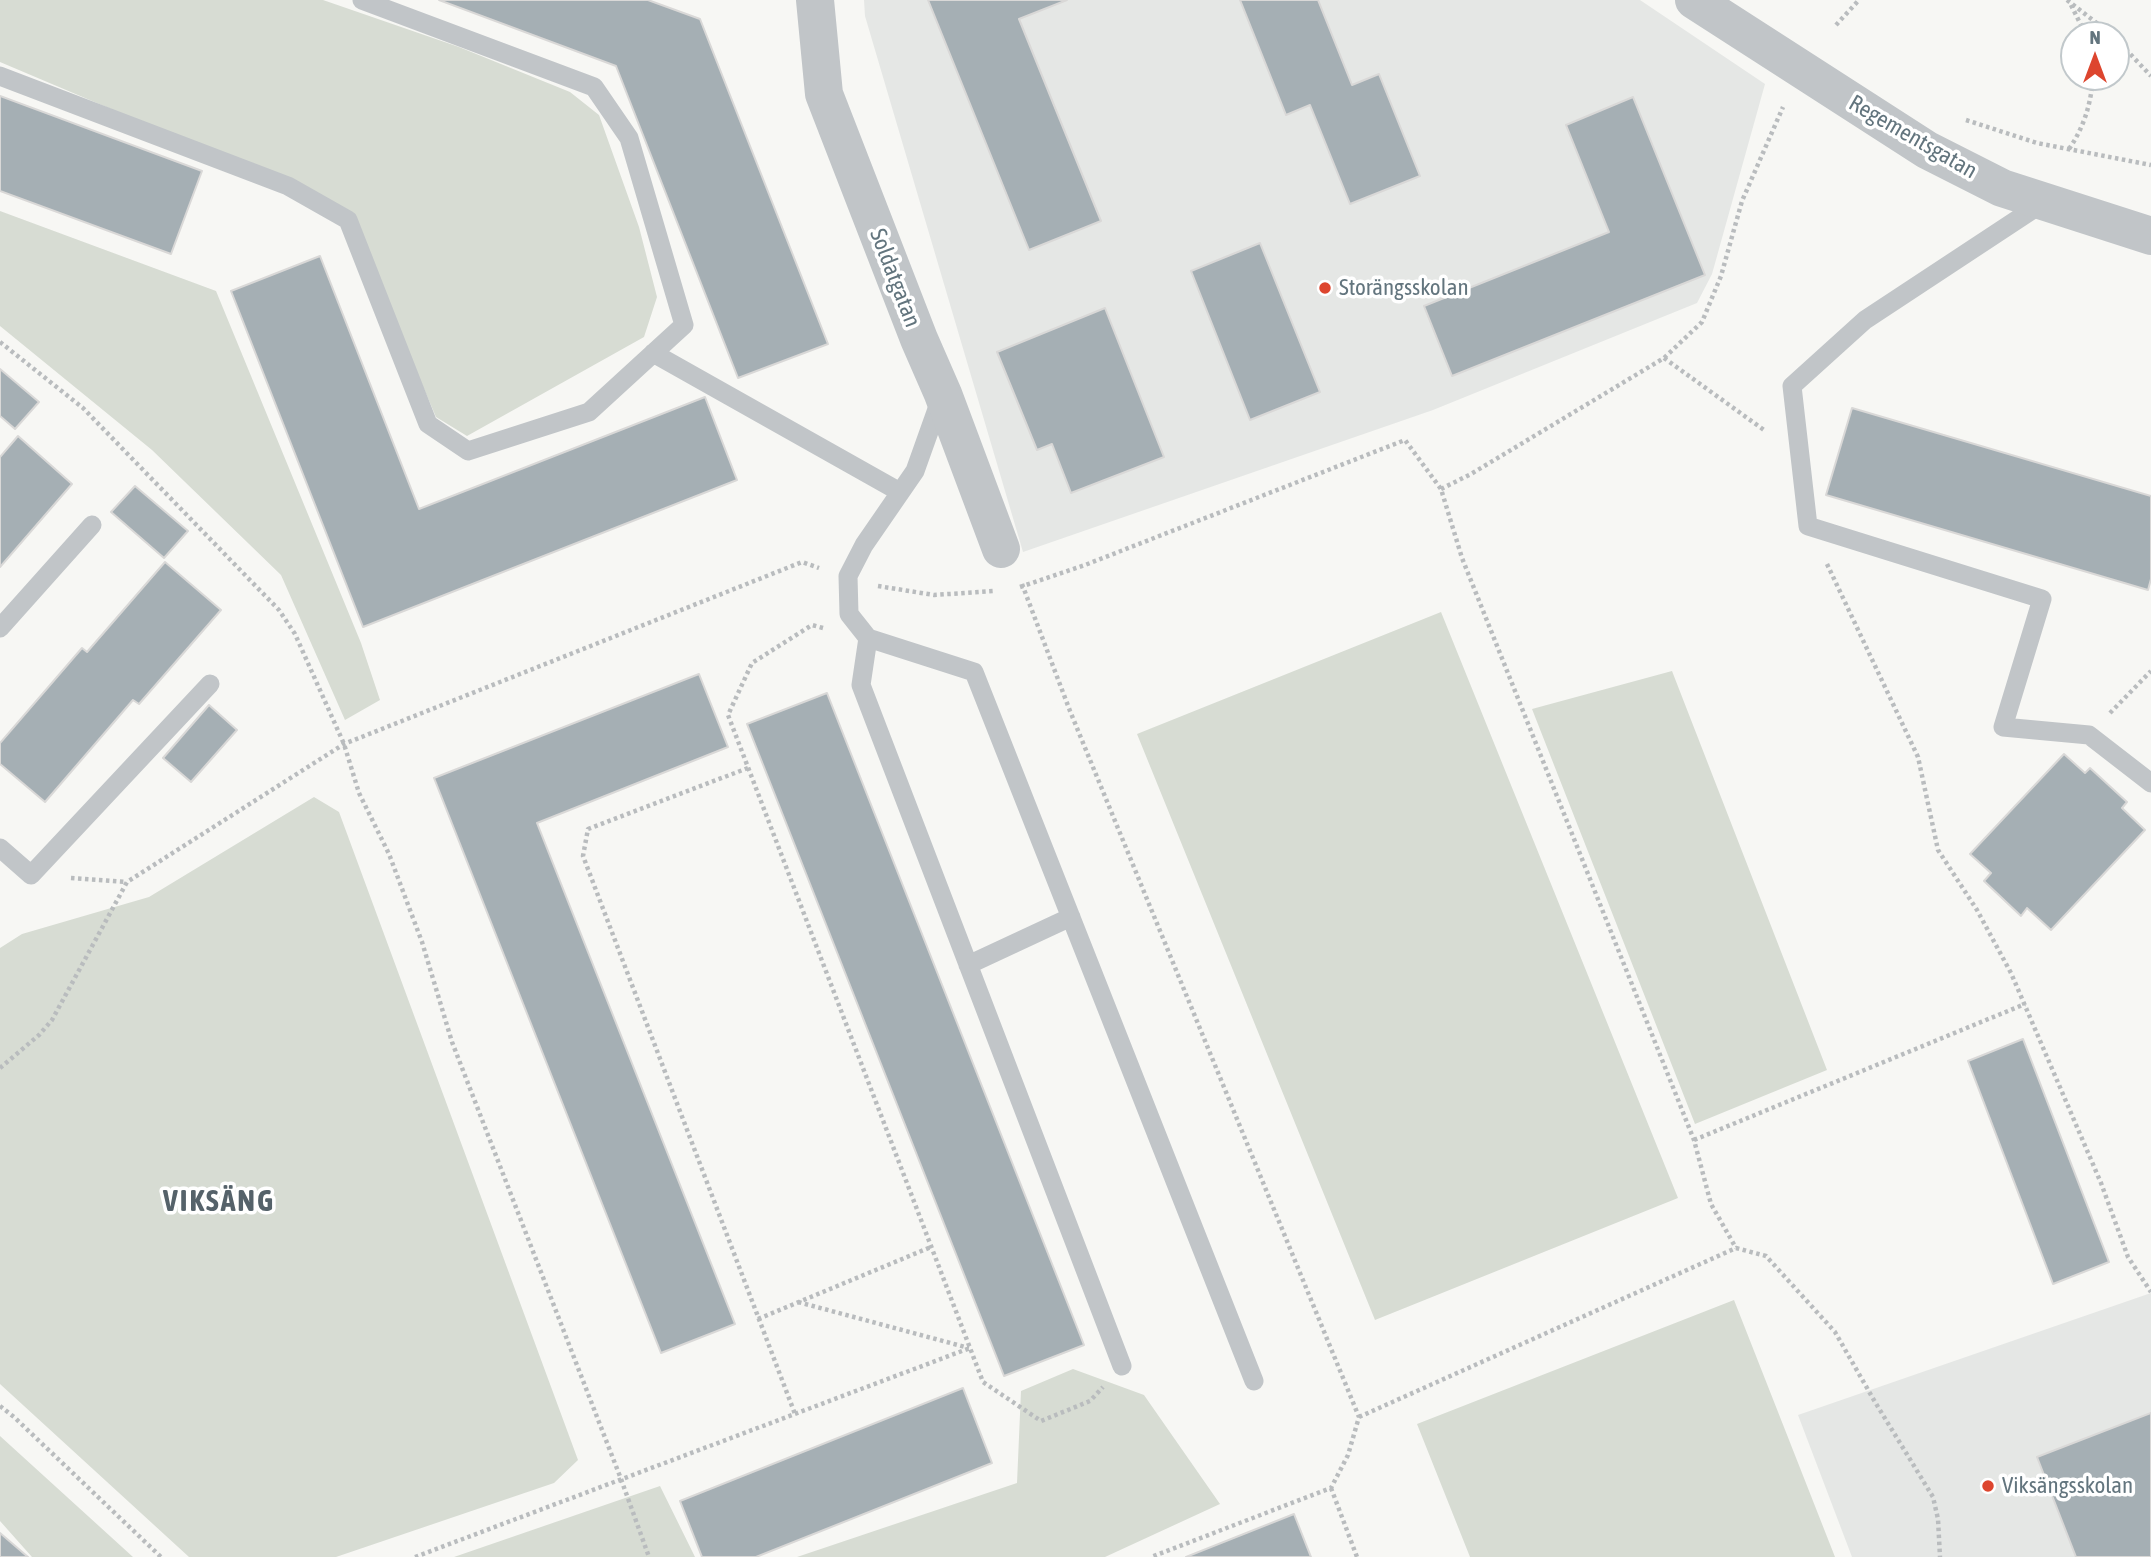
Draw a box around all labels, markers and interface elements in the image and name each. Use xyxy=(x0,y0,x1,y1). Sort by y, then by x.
north arrow xyxy=(2060,21,2130,91)
text: N xyxy=(2089,26,2101,48)
street label: Regementsgatan xyxy=(1844,89,1982,185)
street label: Soldatgatan xyxy=(864,225,926,331)
place label: Storängsskolan xyxy=(1339,274,1469,302)
marker: Storängsskolan xyxy=(1317,280,1333,296)
district label: VIKSÄNG xyxy=(164,1184,274,1220)
place label: Viksängsskolan xyxy=(2002,1472,2133,1500)
marker: Viksängsskolan xyxy=(1980,1478,1996,1494)

